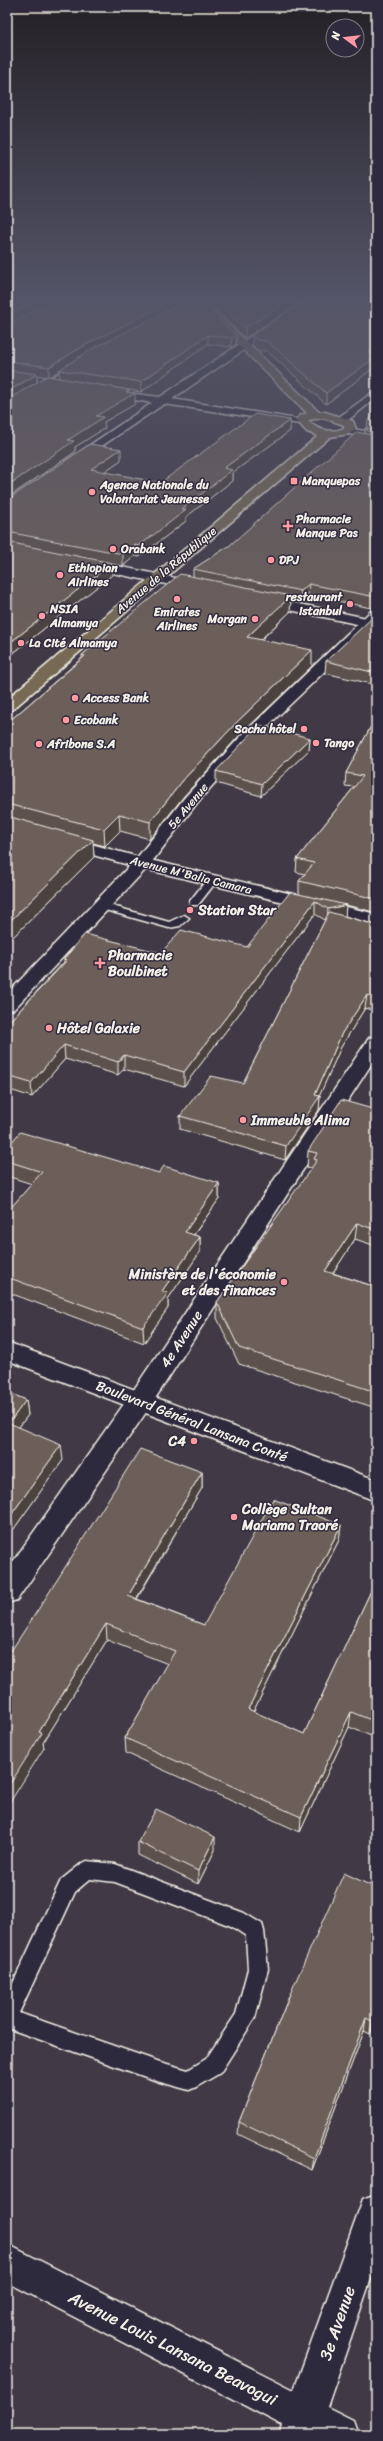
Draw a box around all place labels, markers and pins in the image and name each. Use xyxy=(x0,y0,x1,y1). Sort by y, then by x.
place label: Manquepas xyxy=(301,470,361,492)
place label: Agence Nationale du Volontariat Jeunesse xyxy=(99,474,209,510)
marker: Manquepas xyxy=(289,476,299,486)
marker: Agence Nationale du Volontariat Jeunesse xyxy=(87,487,97,497)
place label: Pharmacie Manque Pas xyxy=(295,508,359,544)
marker: Pharmacie Manque Pas xyxy=(283,521,293,531)
place label: Orabank xyxy=(120,538,166,560)
marker: Orabank xyxy=(108,544,118,554)
place label: DPJ xyxy=(279,549,299,571)
marker: DPJ xyxy=(266,555,276,565)
place label: Ethiopian Airlines xyxy=(67,557,118,593)
marker: Ethiopian Airlines xyxy=(55,570,65,580)
place label: restaurant istanbul xyxy=(285,586,343,622)
marker: Emirates Airlines xyxy=(172,594,182,604)
place label: NSIA Almamya xyxy=(49,598,99,634)
marker: restaurant istanbul xyxy=(345,599,355,609)
place label: Emirates Airlines xyxy=(154,601,201,637)
place label: Morgan xyxy=(207,608,247,630)
marker: NSIA Almamya xyxy=(37,611,47,621)
marker: Morgan xyxy=(250,614,260,624)
place label: La Cité Almamya xyxy=(29,632,118,654)
marker: La Cité Almamya xyxy=(16,638,26,648)
place label: Access Bank xyxy=(82,687,150,709)
marker: Access Bank xyxy=(70,693,80,703)
place label: Ecobank xyxy=(74,709,119,731)
marker: Ecobank xyxy=(61,715,71,725)
place label: Sacha hôtel xyxy=(233,718,297,740)
marker: Sacha hôtel xyxy=(299,724,309,734)
place label: Tango xyxy=(324,732,355,754)
place label: Afribone S.A xyxy=(46,733,115,755)
marker: Tango xyxy=(311,738,321,748)
marker: Afribone S.A xyxy=(34,739,44,749)
place label: Station Star xyxy=(197,898,277,923)
marker: Station Star xyxy=(185,905,195,915)
place label: Pharmacie Boulbinet xyxy=(108,943,173,984)
marker: Pharmacie Boulbinet xyxy=(95,958,105,968)
place label: Hôtel Galaxie xyxy=(56,1016,141,1041)
marker: Hôtel Galaxie xyxy=(44,1023,54,1033)
place label: Immeuble Alima xyxy=(250,1108,350,1133)
marker: Immeuble Alima xyxy=(238,1115,248,1125)
place label: Ministère de l'économie et des finances xyxy=(128,1262,277,1303)
marker: Ministère de l'économie et des finances xyxy=(279,1277,289,1287)
place label: C4 xyxy=(168,1429,186,1454)
marker: C4 xyxy=(189,1436,199,1446)
place label: Collège Sultan Mariama Traoré xyxy=(241,1497,339,1538)
marker: Collège Sultan Mariama Traoré xyxy=(229,1512,239,1522)

